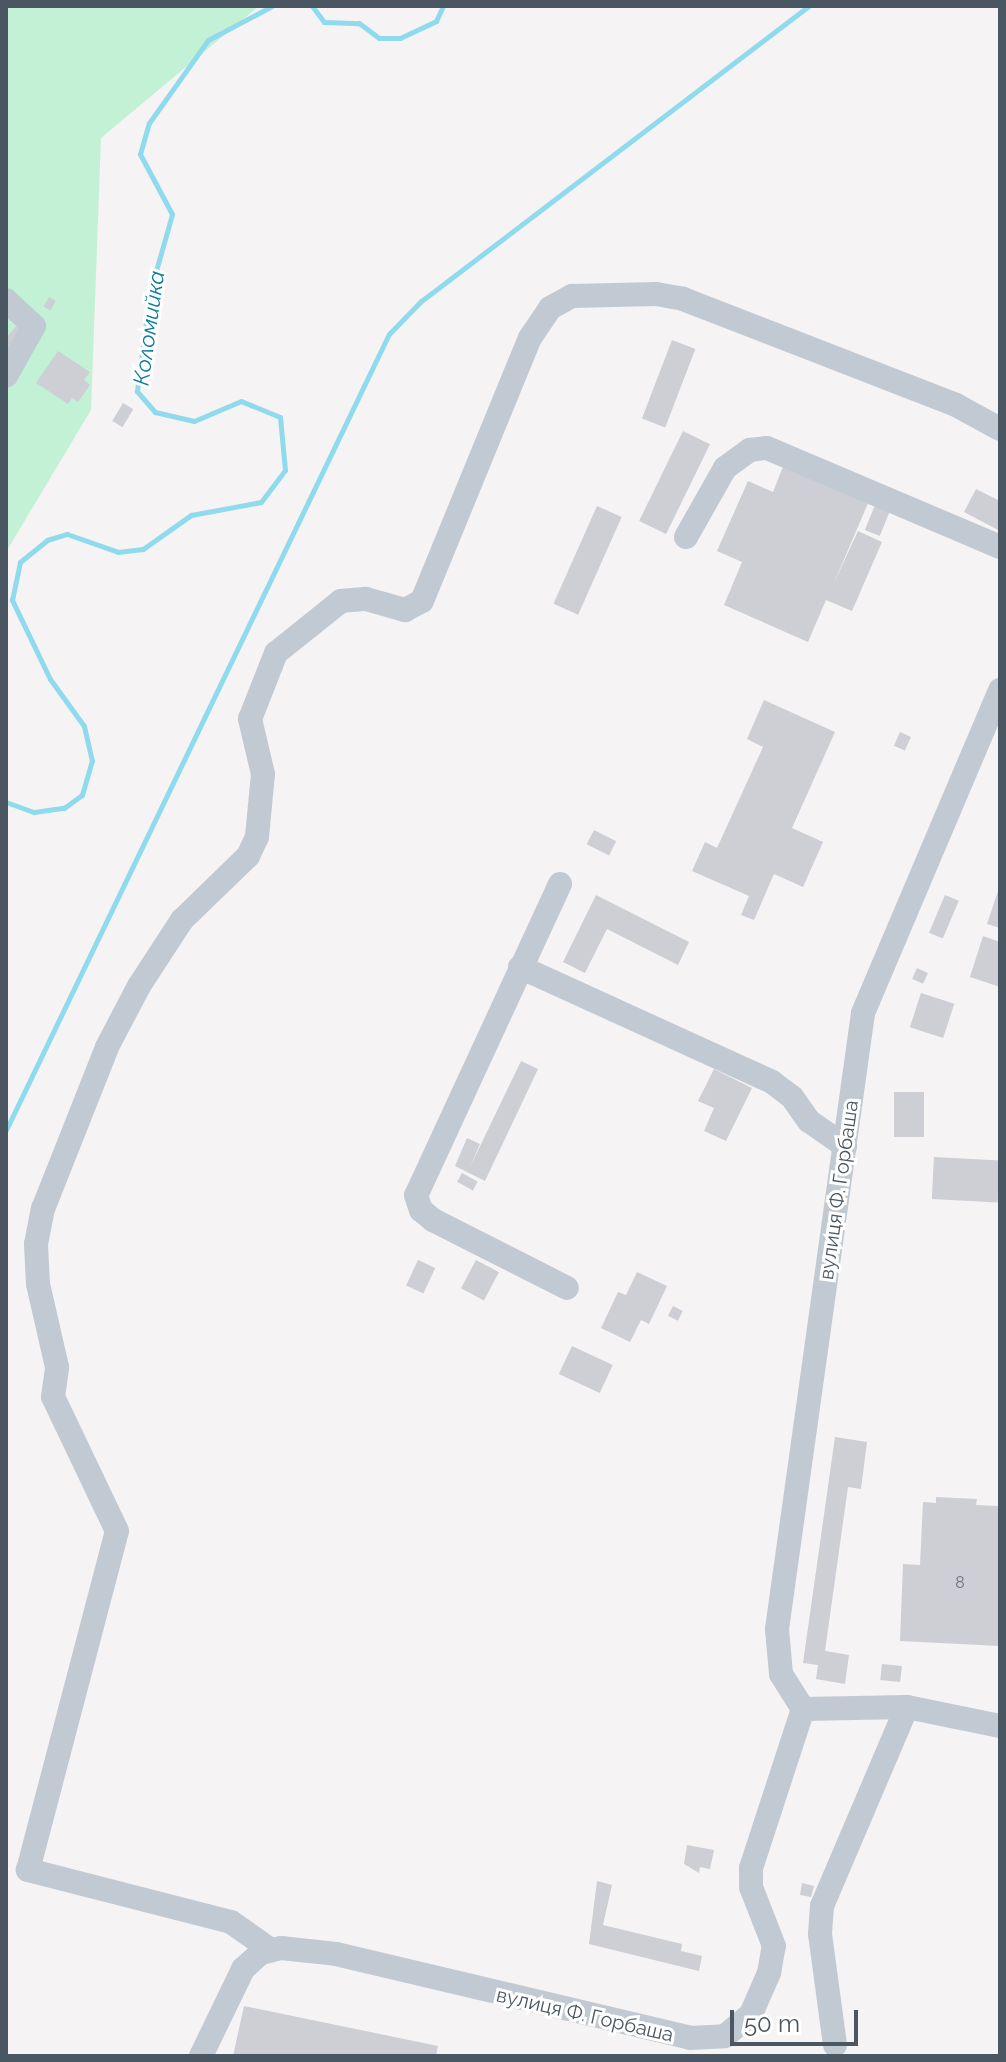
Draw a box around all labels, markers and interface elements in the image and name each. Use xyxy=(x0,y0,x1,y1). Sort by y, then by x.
water label: Коломийка xyxy=(128,269,170,387)
street label: вулиця Ф. Горбаша xyxy=(815,1099,863,1281)
house number: 8 xyxy=(955,1573,965,1593)
street label: вулиця Ф. Горбаша xyxy=(494,1983,676,2047)
scale bar xyxy=(734,1994,862,2044)
text: 50 m xyxy=(744,2009,800,2038)

